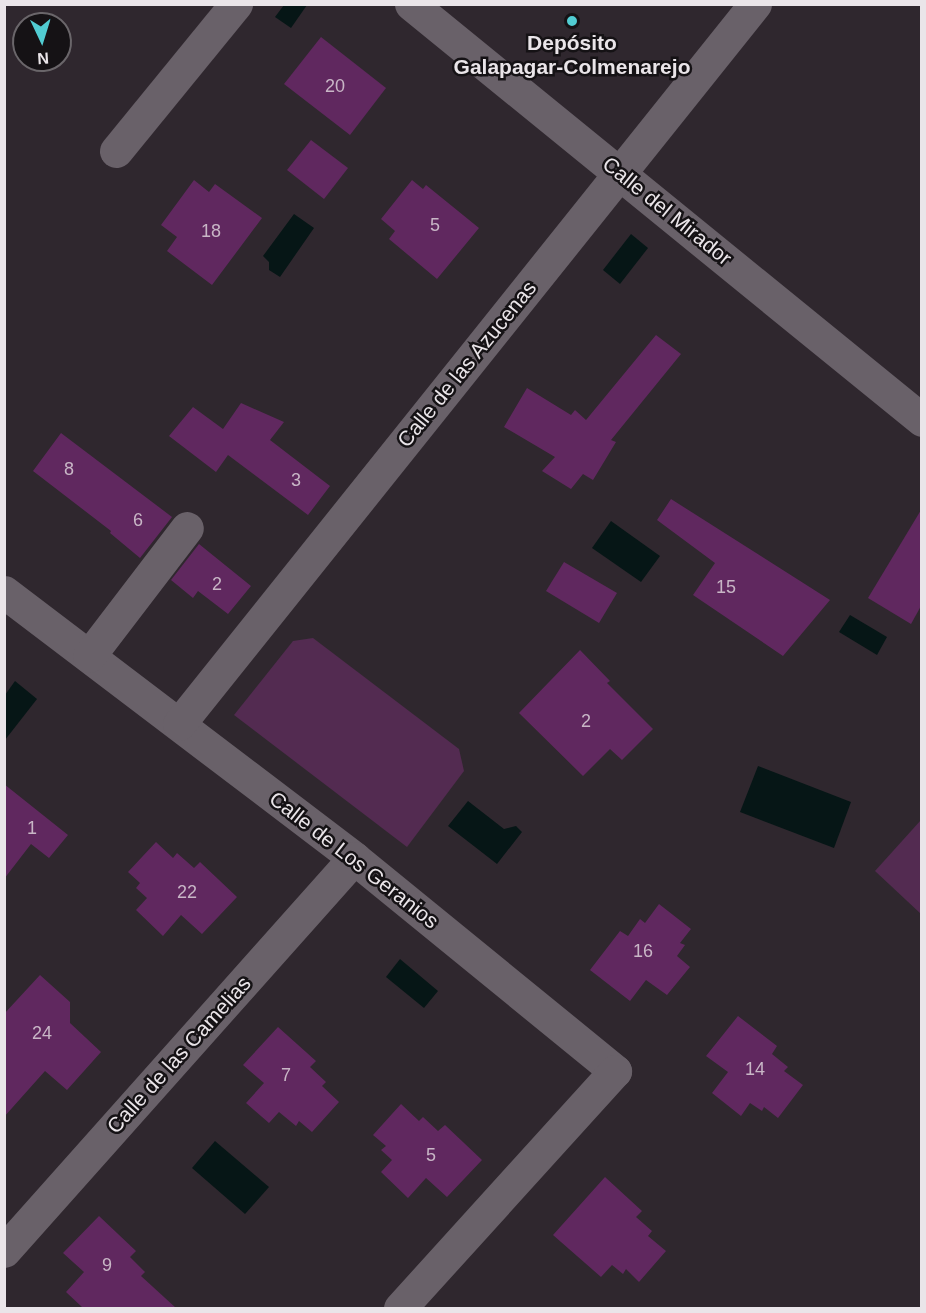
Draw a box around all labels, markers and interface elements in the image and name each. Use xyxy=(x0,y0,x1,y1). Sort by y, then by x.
north arrow xyxy=(12,12,72,72)
marker: Depósito Galapagar-Colmenarejo xyxy=(565,14,579,28)
place label: Depósito Galapagar-Colmenarejo xyxy=(454,30,690,80)
text: N xyxy=(37,50,50,67)
house number: 20 xyxy=(325,75,345,97)
street label: Calle del Mirador xyxy=(597,151,737,271)
house number: 5 xyxy=(430,214,440,236)
house number: 18 xyxy=(201,220,221,242)
street label: Calle de las Azucenas xyxy=(392,275,542,453)
house number: 8 xyxy=(64,458,74,480)
house number: 3 xyxy=(291,469,301,491)
house number: 6 xyxy=(133,509,143,531)
house number: 2 xyxy=(212,573,222,595)
house number: 15 xyxy=(716,576,736,598)
house number: 2 xyxy=(581,710,591,732)
street label: Calle de Los Geranios xyxy=(264,786,444,934)
house number: 1 xyxy=(27,817,37,839)
house number: 22 xyxy=(177,881,197,903)
house number: 16 xyxy=(633,940,653,962)
street label: Calle de las Camelias xyxy=(102,971,256,1139)
house number: 24 xyxy=(32,1022,52,1044)
house number: 14 xyxy=(745,1058,765,1080)
house number: 7 xyxy=(281,1064,291,1086)
house number: 5 xyxy=(426,1144,436,1166)
house number: 9 xyxy=(102,1254,112,1276)

